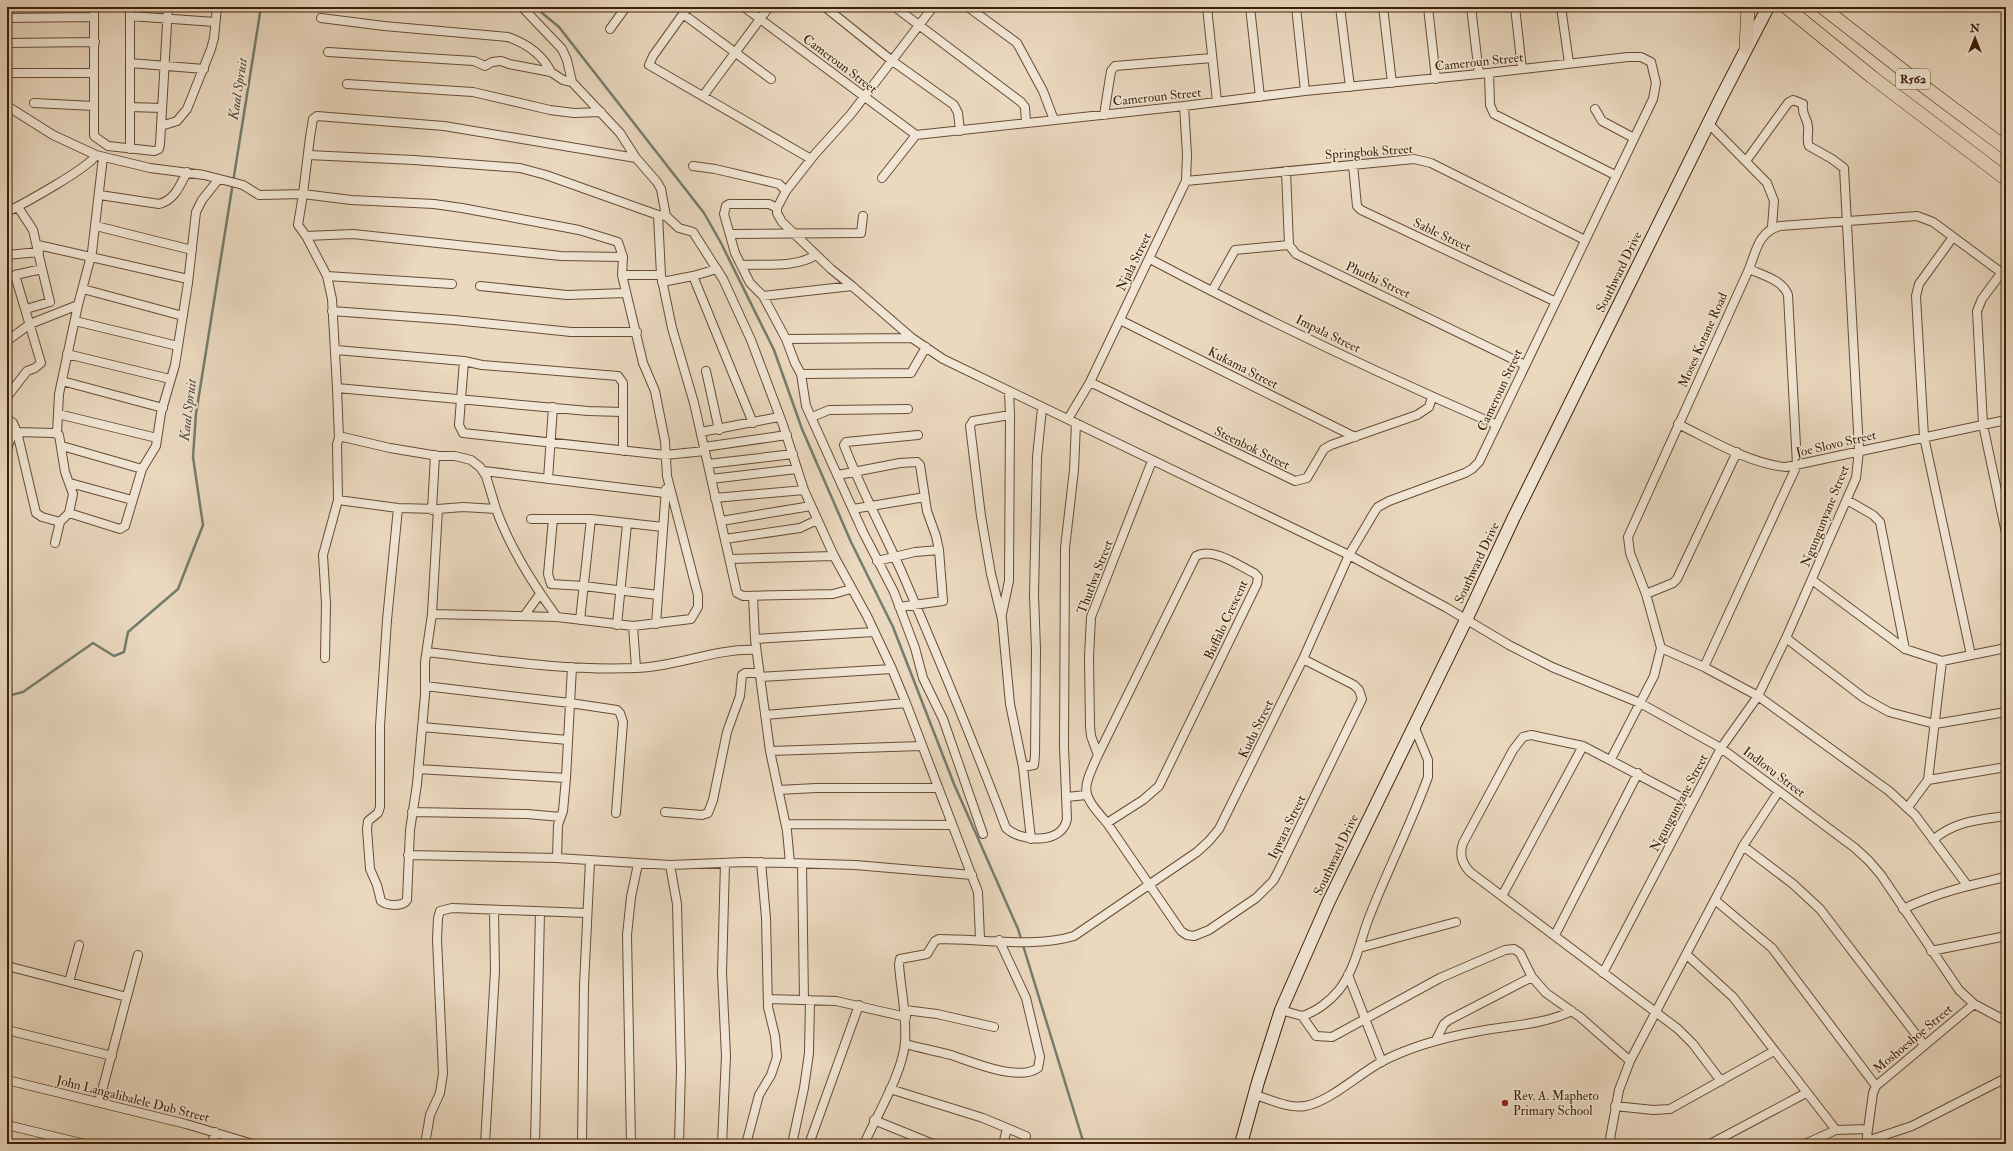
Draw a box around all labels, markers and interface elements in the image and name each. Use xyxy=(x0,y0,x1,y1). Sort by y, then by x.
north arrow xyxy=(1955,18,1995,58)
text: N xyxy=(1969,22,1981,35)
street label: Cameroun Street xyxy=(800,31,880,97)
street label: Cameroun Street xyxy=(1434,49,1524,75)
water label: Kaal Spruit xyxy=(225,56,251,122)
road number: R562 xyxy=(1896,69,1930,89)
street label: Cameroun Street xyxy=(1112,84,1202,110)
street label: Springbok Street xyxy=(1325,141,1414,164)
street label: Sable Street xyxy=(1411,215,1473,255)
street label: Southward Drive xyxy=(1593,228,1646,315)
street label: Njala Street xyxy=(1113,230,1155,294)
street label: Phuthi Street xyxy=(1343,258,1413,302)
street label: Moses Kotane Road xyxy=(1675,289,1731,390)
street label: Impala Street xyxy=(1293,311,1363,357)
street label: Kukama Street xyxy=(1205,343,1281,393)
street label: Cameroun Street xyxy=(1474,346,1526,434)
water label: Kaal Spruit xyxy=(176,377,200,443)
street label: Steenbok Street xyxy=(1212,423,1292,473)
street label: Joe Slovo Street xyxy=(1793,427,1878,461)
street label: Ngungunyane Street xyxy=(1797,463,1854,570)
street label: Southward Drive xyxy=(1451,519,1503,606)
street label: Thutlwa Street xyxy=(1074,538,1116,616)
street label: Buffalo Crescent xyxy=(1201,578,1251,662)
street label: Kudu Street xyxy=(1235,697,1277,761)
street label: Indlovu Street xyxy=(1740,743,1808,801)
street label: Ngungunyane Street xyxy=(1647,751,1712,855)
street label: Iqwara Street xyxy=(1265,792,1309,862)
street label: Southward Drive xyxy=(1310,811,1362,898)
street label: Moshoeshoe Street xyxy=(1870,1001,1956,1077)
street label: John Langalibalele Dub Street xyxy=(54,1072,211,1126)
place label: Rev. A. Mapheto Primary School xyxy=(1513,1088,1599,1120)
marker: Rev. A. Mapheto Primary School xyxy=(1500,1098,1510,1108)

